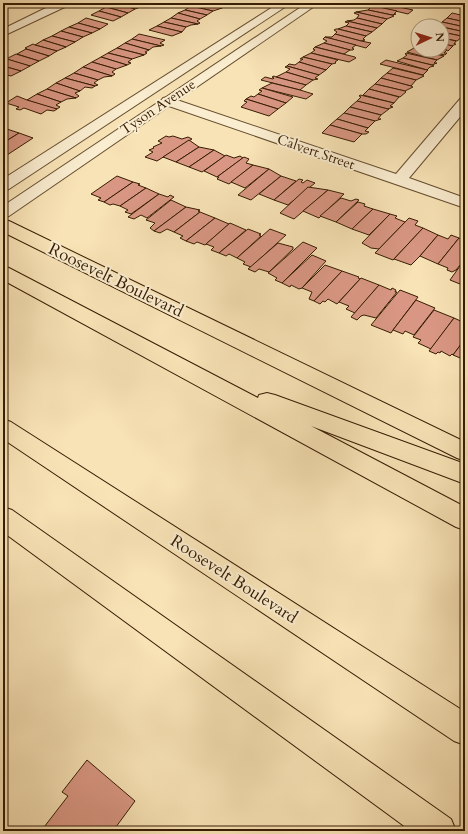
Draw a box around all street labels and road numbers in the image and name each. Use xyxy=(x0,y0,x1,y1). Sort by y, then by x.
street label: Tyson Avenue xyxy=(117,75,199,139)
street label: Calvert Street xyxy=(275,130,358,174)
street label: Roosevelt Boulevard xyxy=(45,237,187,323)
street label: Roosevelt Boulevard xyxy=(166,529,302,629)

